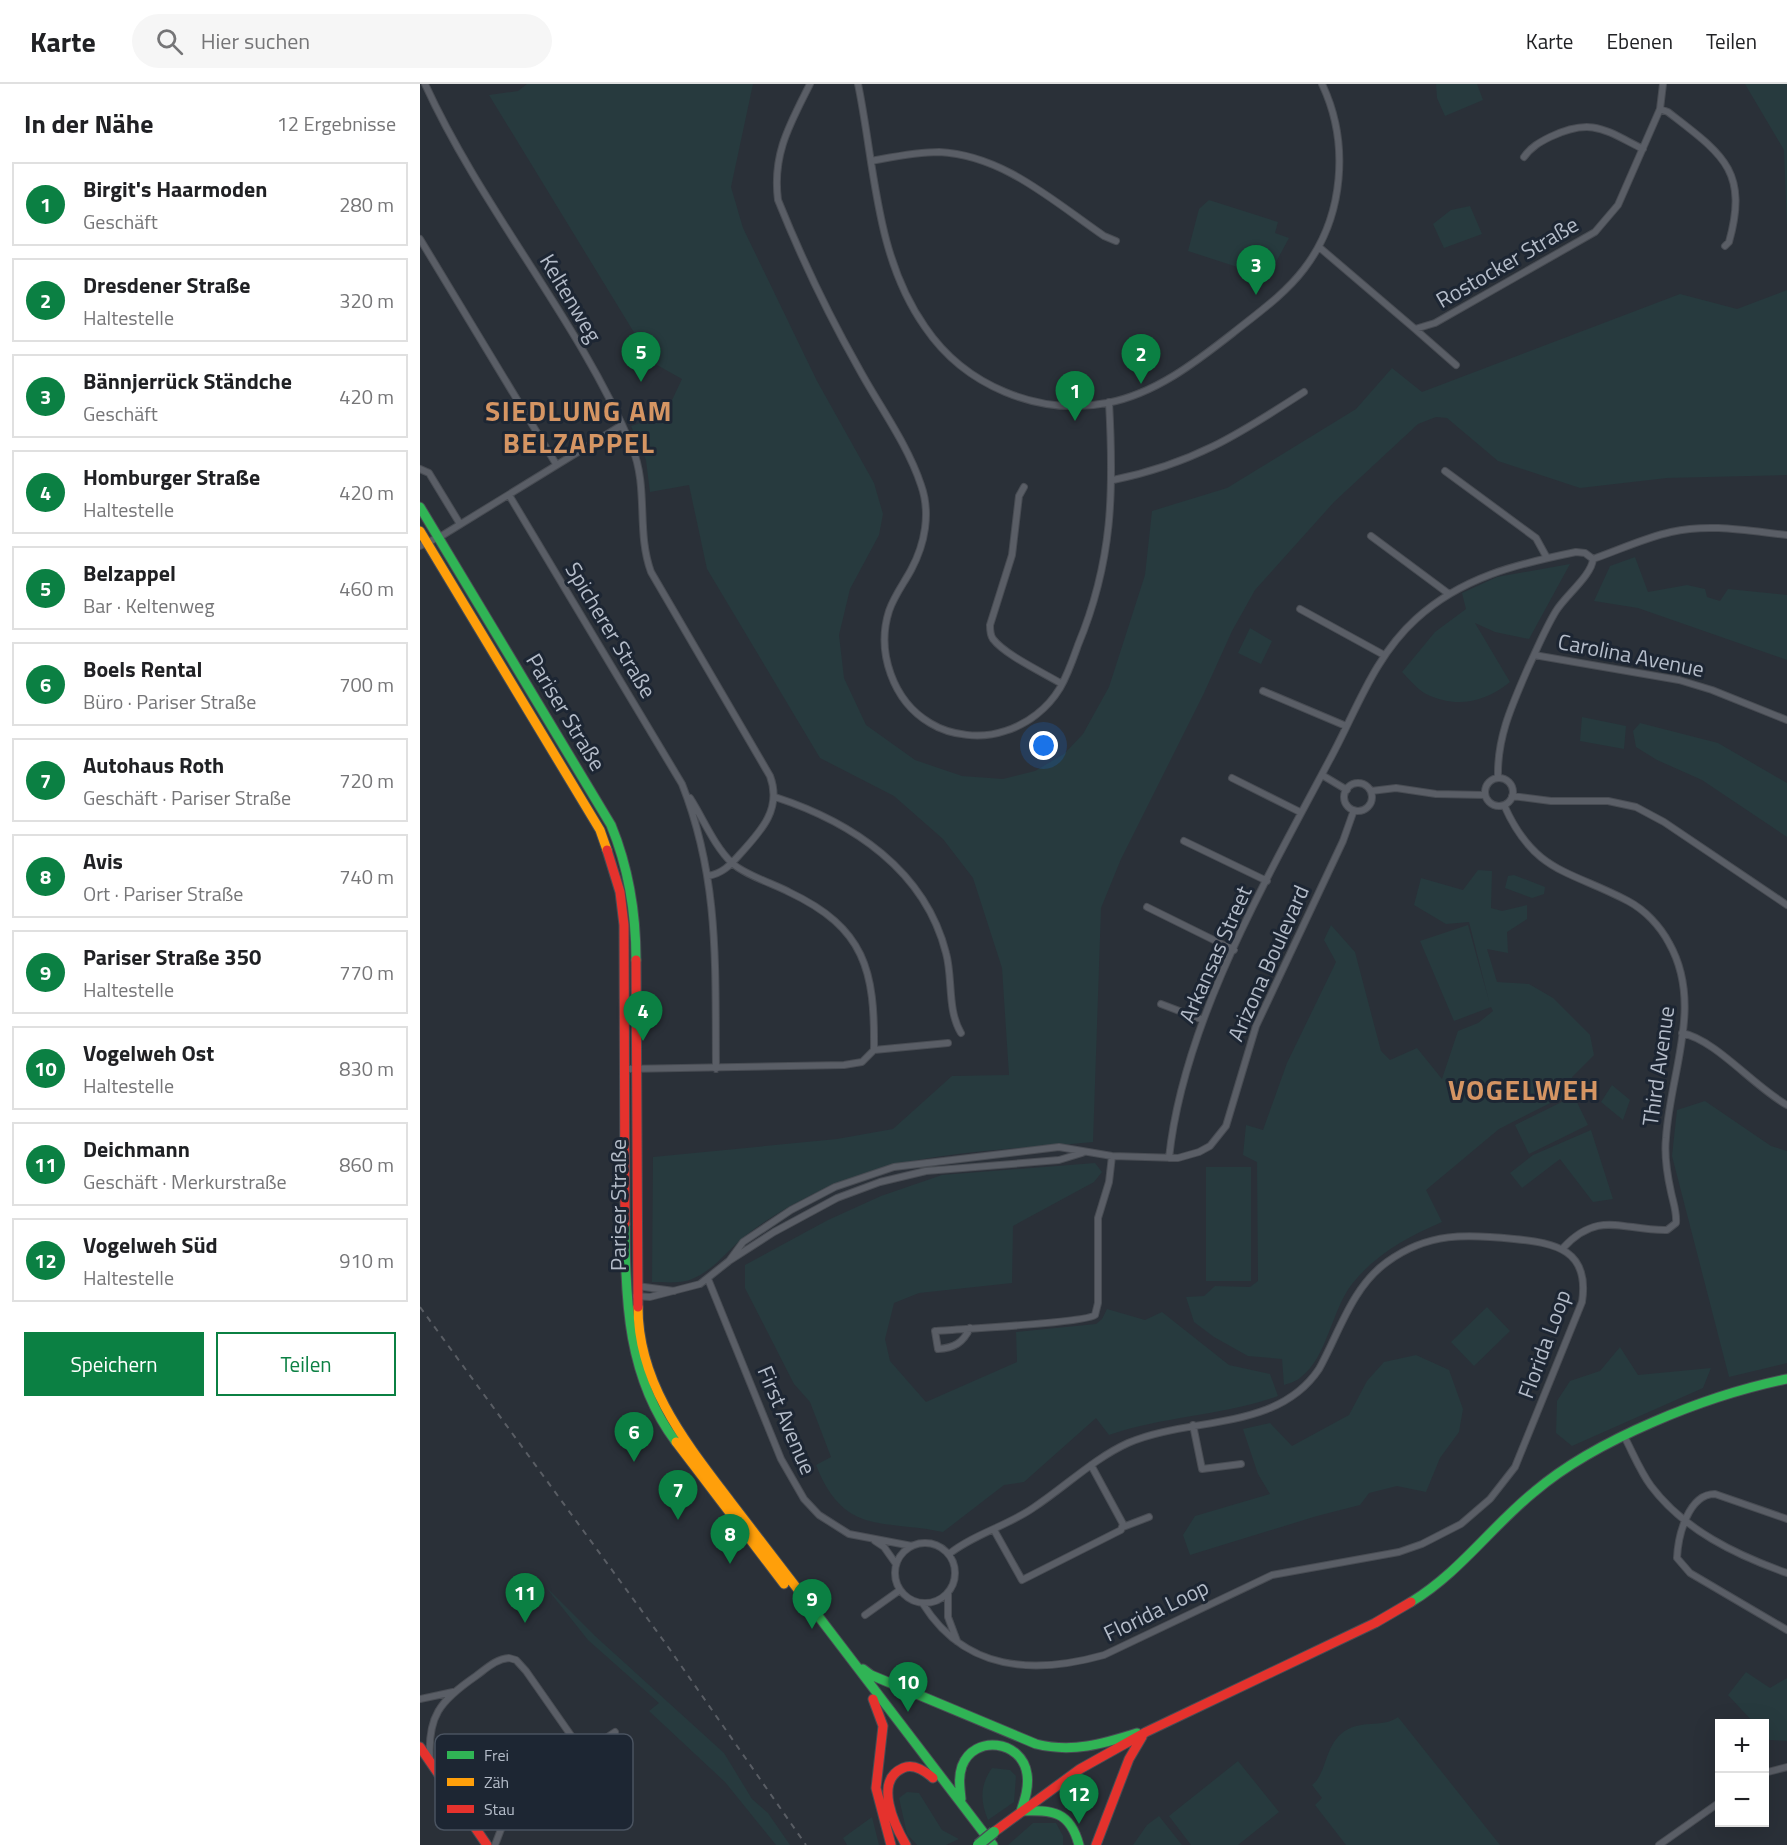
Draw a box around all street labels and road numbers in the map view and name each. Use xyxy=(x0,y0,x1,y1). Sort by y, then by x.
street label: Rostocker Straße xyxy=(1429,207,1585,317)
street label: Keltenweg xyxy=(531,247,611,349)
street label: Spicherer Straße xyxy=(557,555,665,705)
street label: Carolina Avenue xyxy=(1555,624,1707,686)
street label: Pariser Straße xyxy=(517,647,615,777)
street label: Arizona Boulevard xyxy=(1218,879,1318,1047)
street label: Arkansas Street xyxy=(1170,880,1261,1028)
street label: Third Avenue xyxy=(1633,1004,1683,1128)
street label: Pariser Straße xyxy=(601,1139,635,1271)
street label: Florida Loop xyxy=(1509,1285,1579,1403)
street label: First Avenue xyxy=(749,1360,825,1480)
street label: Florida Loop xyxy=(1098,1570,1214,1650)

